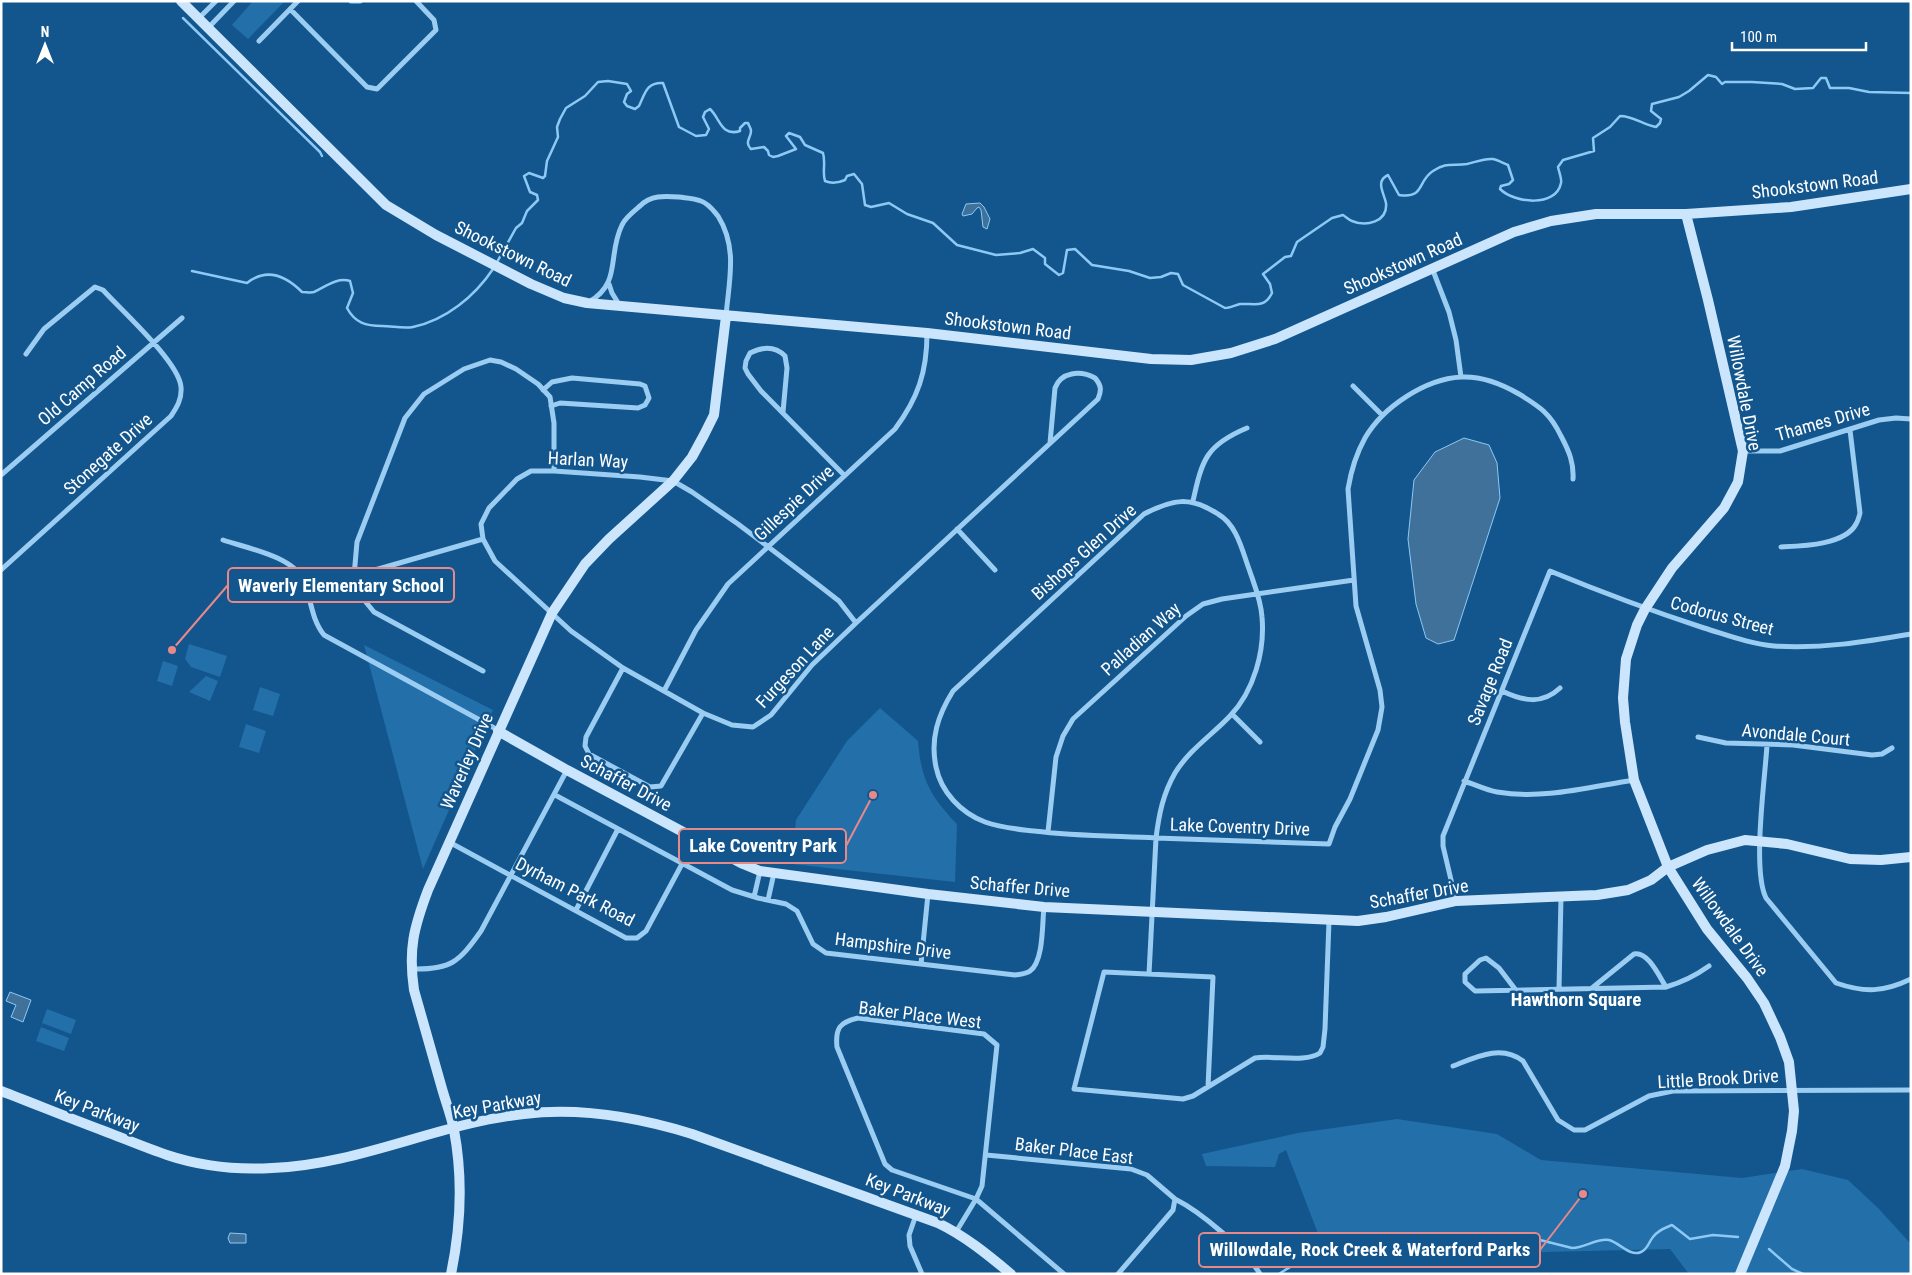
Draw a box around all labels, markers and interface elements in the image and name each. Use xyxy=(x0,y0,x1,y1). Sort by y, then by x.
north arrow xyxy=(20,20,70,70)
scale bar xyxy=(1732,20,1866,52)
text: N xyxy=(41,24,49,40)
text: 100 m xyxy=(1740,28,1777,46)
street label: Shookstown Road xyxy=(1750,166,1879,203)
street label: Shookstown Road xyxy=(451,216,575,291)
street label: Shookstown Road xyxy=(1340,228,1465,299)
street label: Shookstown Road xyxy=(944,307,1073,344)
street label: Willowdale Drive xyxy=(1723,333,1766,452)
street label: Old Camp Road xyxy=(33,342,130,429)
street label: Thames Drive xyxy=(1773,398,1872,445)
street label: Stonegate Drive xyxy=(59,408,156,499)
street label: Harlan Way xyxy=(547,447,629,472)
street label: Gillespie Drive xyxy=(750,460,838,545)
street label: Bishops Glen Drive xyxy=(1027,499,1140,604)
callout: Waverly Elementary School xyxy=(228,568,454,602)
text: Waverly Elementary School xyxy=(238,574,444,597)
street label: Codorus Street xyxy=(1668,592,1776,639)
street label: Palladian Way xyxy=(1097,597,1185,680)
street label: Furgeson Lane xyxy=(751,621,838,712)
street label: Savage Road xyxy=(1463,635,1516,728)
street label: Waverley Drive xyxy=(436,709,497,812)
street label: Avondale Court xyxy=(1741,719,1851,750)
street label: Schaffer Drive xyxy=(577,750,675,815)
street label: Lake Coventry Drive xyxy=(1170,814,1310,839)
callout: Lake Coventry Park xyxy=(679,829,846,863)
text: Lake Coventry Park xyxy=(689,834,838,857)
street label: Dyrham Park Road xyxy=(512,853,638,931)
street label: Schaffer Drive xyxy=(969,872,1071,901)
street label: Willowdale Drive xyxy=(1688,873,1773,980)
street label: Schaffer Drive xyxy=(1368,874,1470,913)
street label: Hampshire Drive xyxy=(834,928,952,963)
district label: Hawthorn Square xyxy=(1511,988,1641,1011)
street label: Baker Place West xyxy=(858,997,983,1032)
street label: Little Brook Drive xyxy=(1657,1065,1779,1092)
street label: Key Parkway xyxy=(52,1085,143,1137)
street label: Key Parkway xyxy=(451,1086,543,1123)
street label: Baker Place East xyxy=(1014,1133,1134,1168)
street label: Key Parkway xyxy=(863,1169,954,1221)
callout: Willowdale, Rock Creek & Waterford Parks xyxy=(1199,1233,1540,1267)
text: Willowdale, Rock Creek & Waterford Parks xyxy=(1209,1238,1531,1261)

